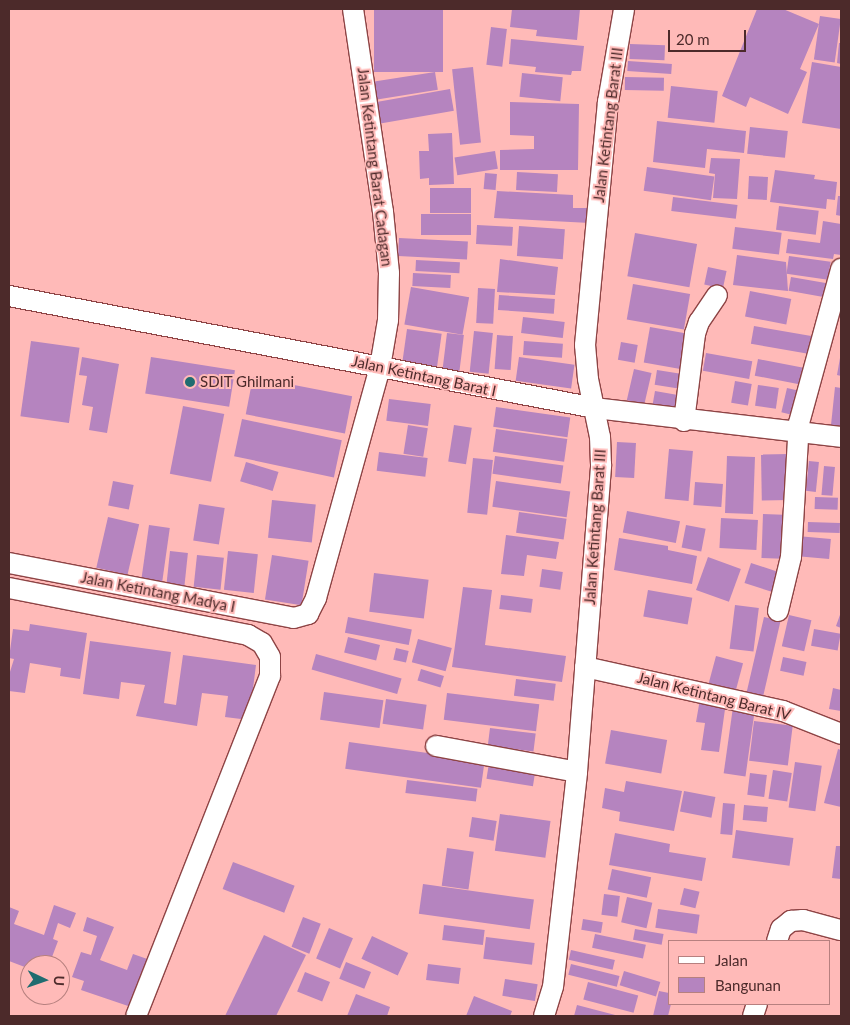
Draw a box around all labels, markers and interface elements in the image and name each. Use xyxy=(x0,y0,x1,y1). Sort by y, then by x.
scale bar xyxy=(670,20,748,52)
text: 20 m xyxy=(676,30,710,48)
street label: Jalan Ketintang Barat III xyxy=(590,47,626,203)
street label: Jalan Ketintang Barat Cadagan xyxy=(354,67,396,267)
street label: Jalan Ketintang Barat I xyxy=(350,352,498,400)
place label: SDIT Ghilmani xyxy=(200,373,295,391)
marker: SDIT Ghilmani xyxy=(184,376,196,388)
street label: Jalan Ketintang Barat III xyxy=(581,449,609,605)
street label: Jalan Ketintang Madya I xyxy=(79,568,237,616)
street label: Jalan Ketintang Barat IV xyxy=(635,668,793,724)
legend xyxy=(668,940,830,1005)
text: Jalan xyxy=(715,951,748,969)
north arrow xyxy=(20,955,70,1005)
text: U xyxy=(51,975,68,986)
text: Bangunan xyxy=(715,976,781,994)

